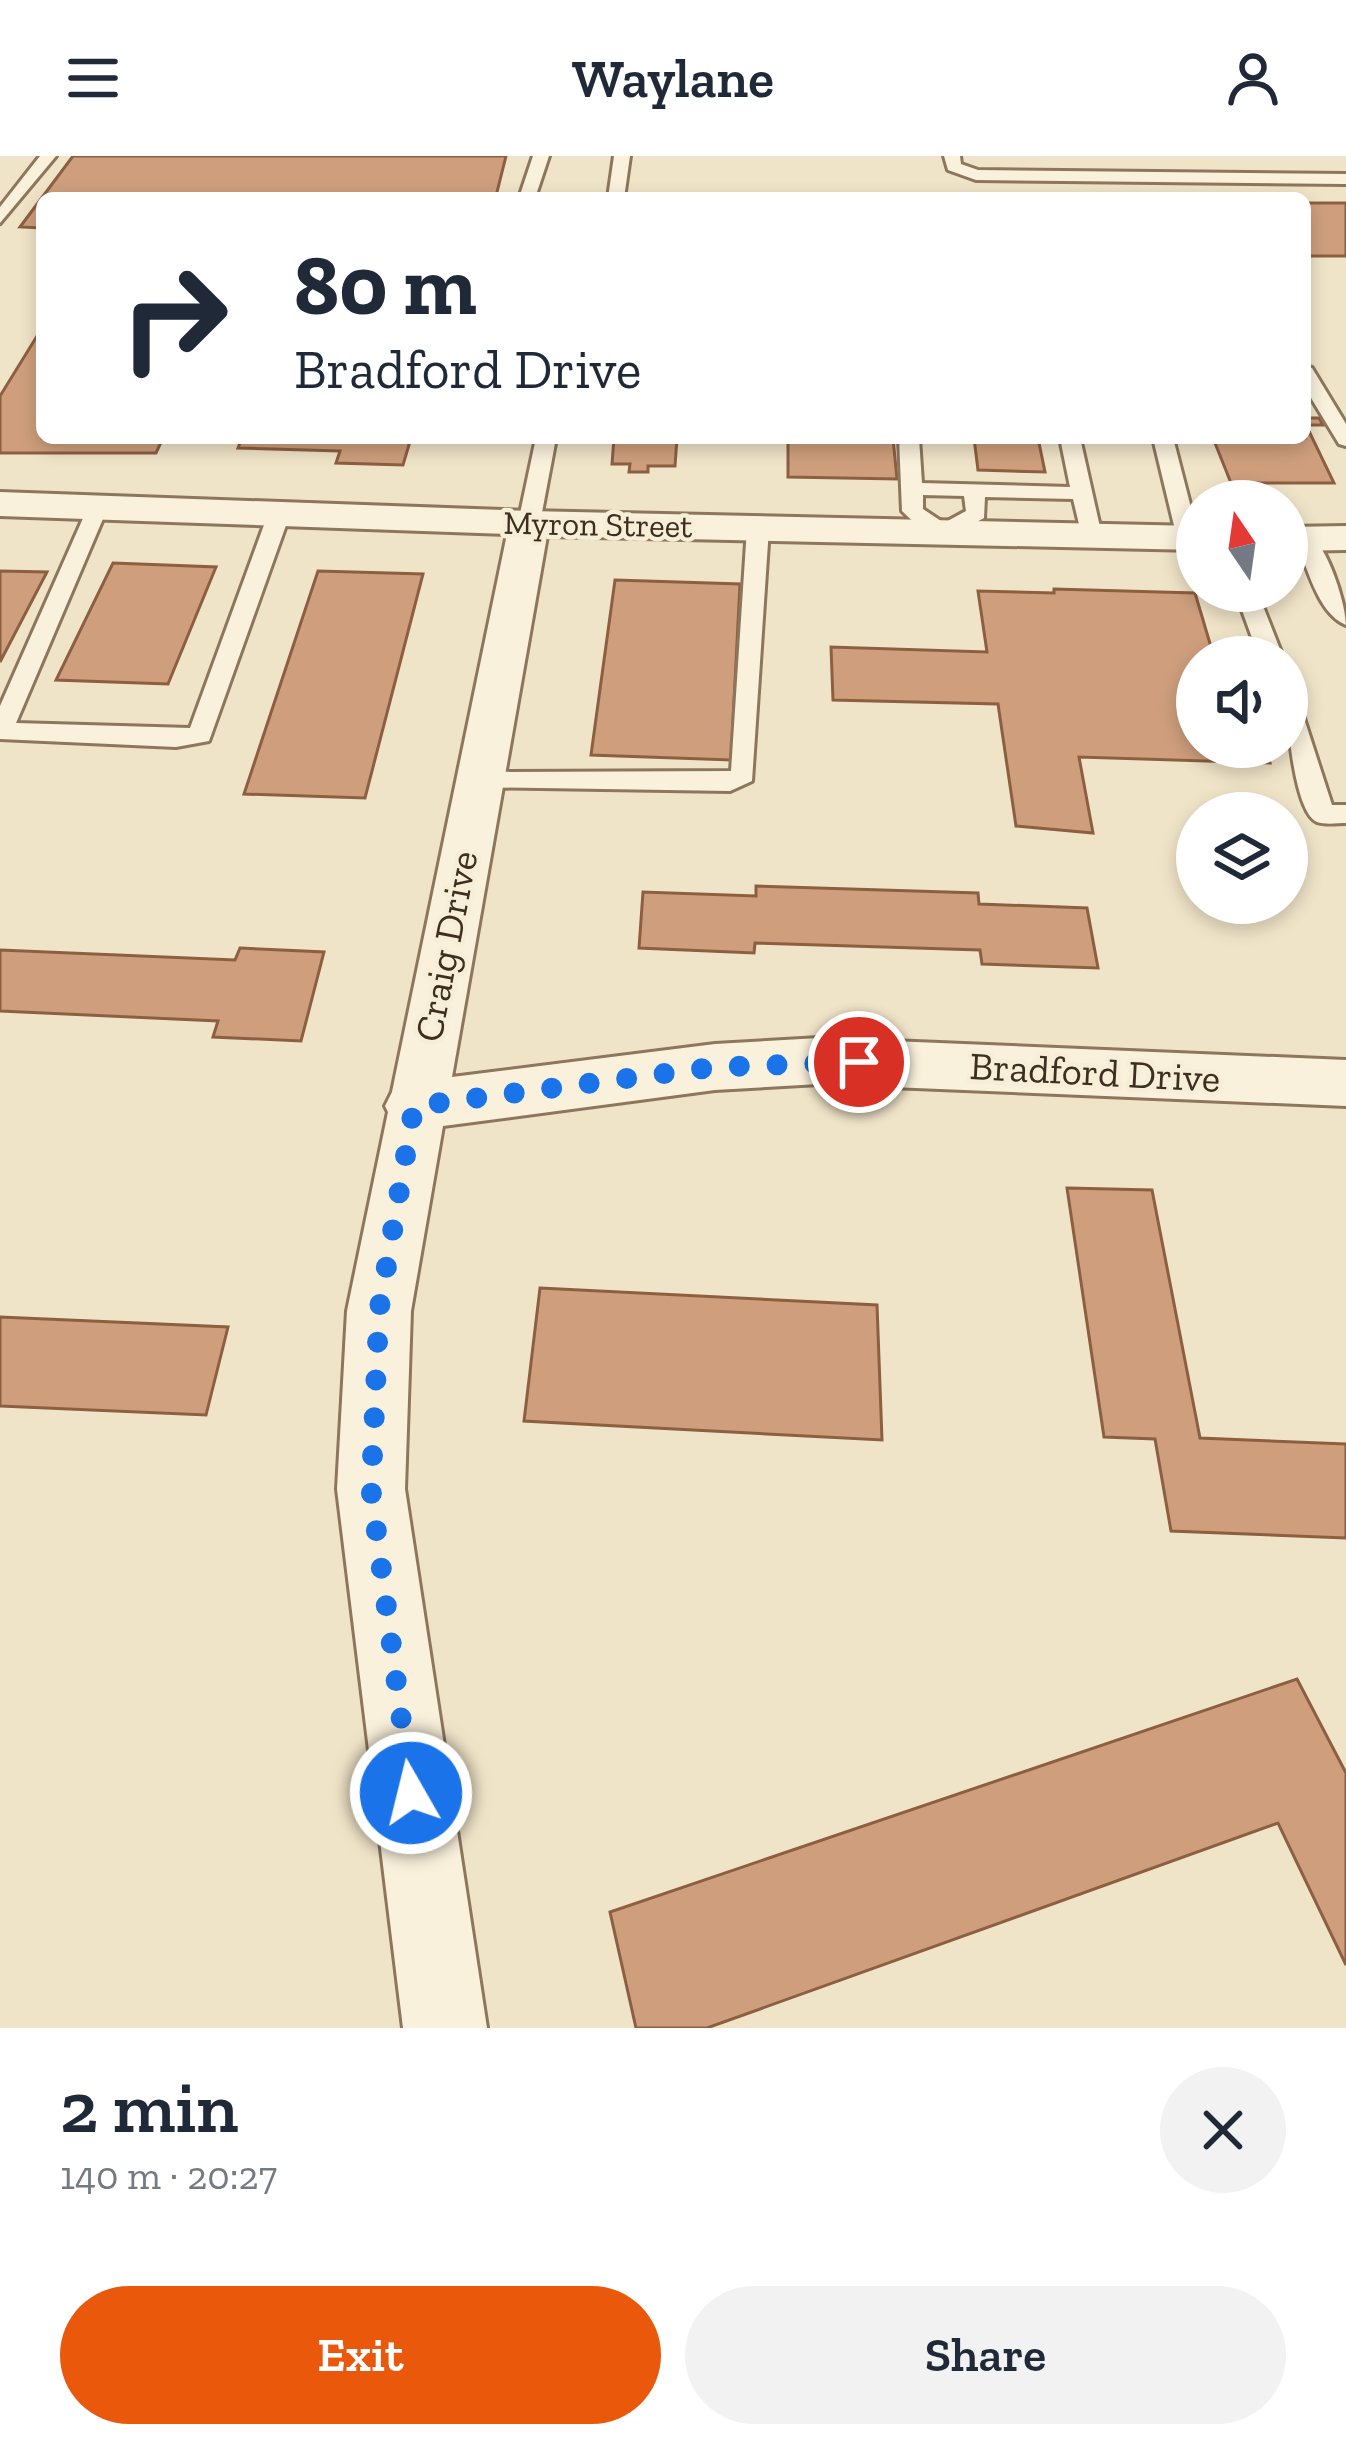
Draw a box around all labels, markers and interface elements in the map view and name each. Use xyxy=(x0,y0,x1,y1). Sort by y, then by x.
icon: menu xyxy=(60,45,126,111)
icon: person xyxy=(1220,45,1286,111)
text: Waylane xyxy=(572,46,774,111)
text: 80 m xyxy=(294,235,477,336)
icon: right xyxy=(96,240,252,396)
text: Bradford Drive xyxy=(294,337,641,402)
north arrow xyxy=(1176,480,1308,612)
map controls xyxy=(1176,480,1308,924)
street label: Myron Street xyxy=(503,503,694,545)
button: sound xyxy=(1176,636,1308,768)
button: layers xyxy=(1176,792,1308,924)
street label: Craig Drive xyxy=(404,847,488,1045)
pin xyxy=(808,1011,910,1113)
icon: arrive xyxy=(826,1029,892,1095)
street label: Bradford Drive xyxy=(969,1042,1221,1102)
position arrow xyxy=(348,1730,474,1856)
text: 2 min xyxy=(60,2064,239,2150)
button: close xyxy=(1160,2067,1286,2193)
text: 140 m · 20:27 xyxy=(60,2152,277,2199)
button: Exit xyxy=(60,2286,661,2424)
button: Share xyxy=(685,2286,1286,2424)

